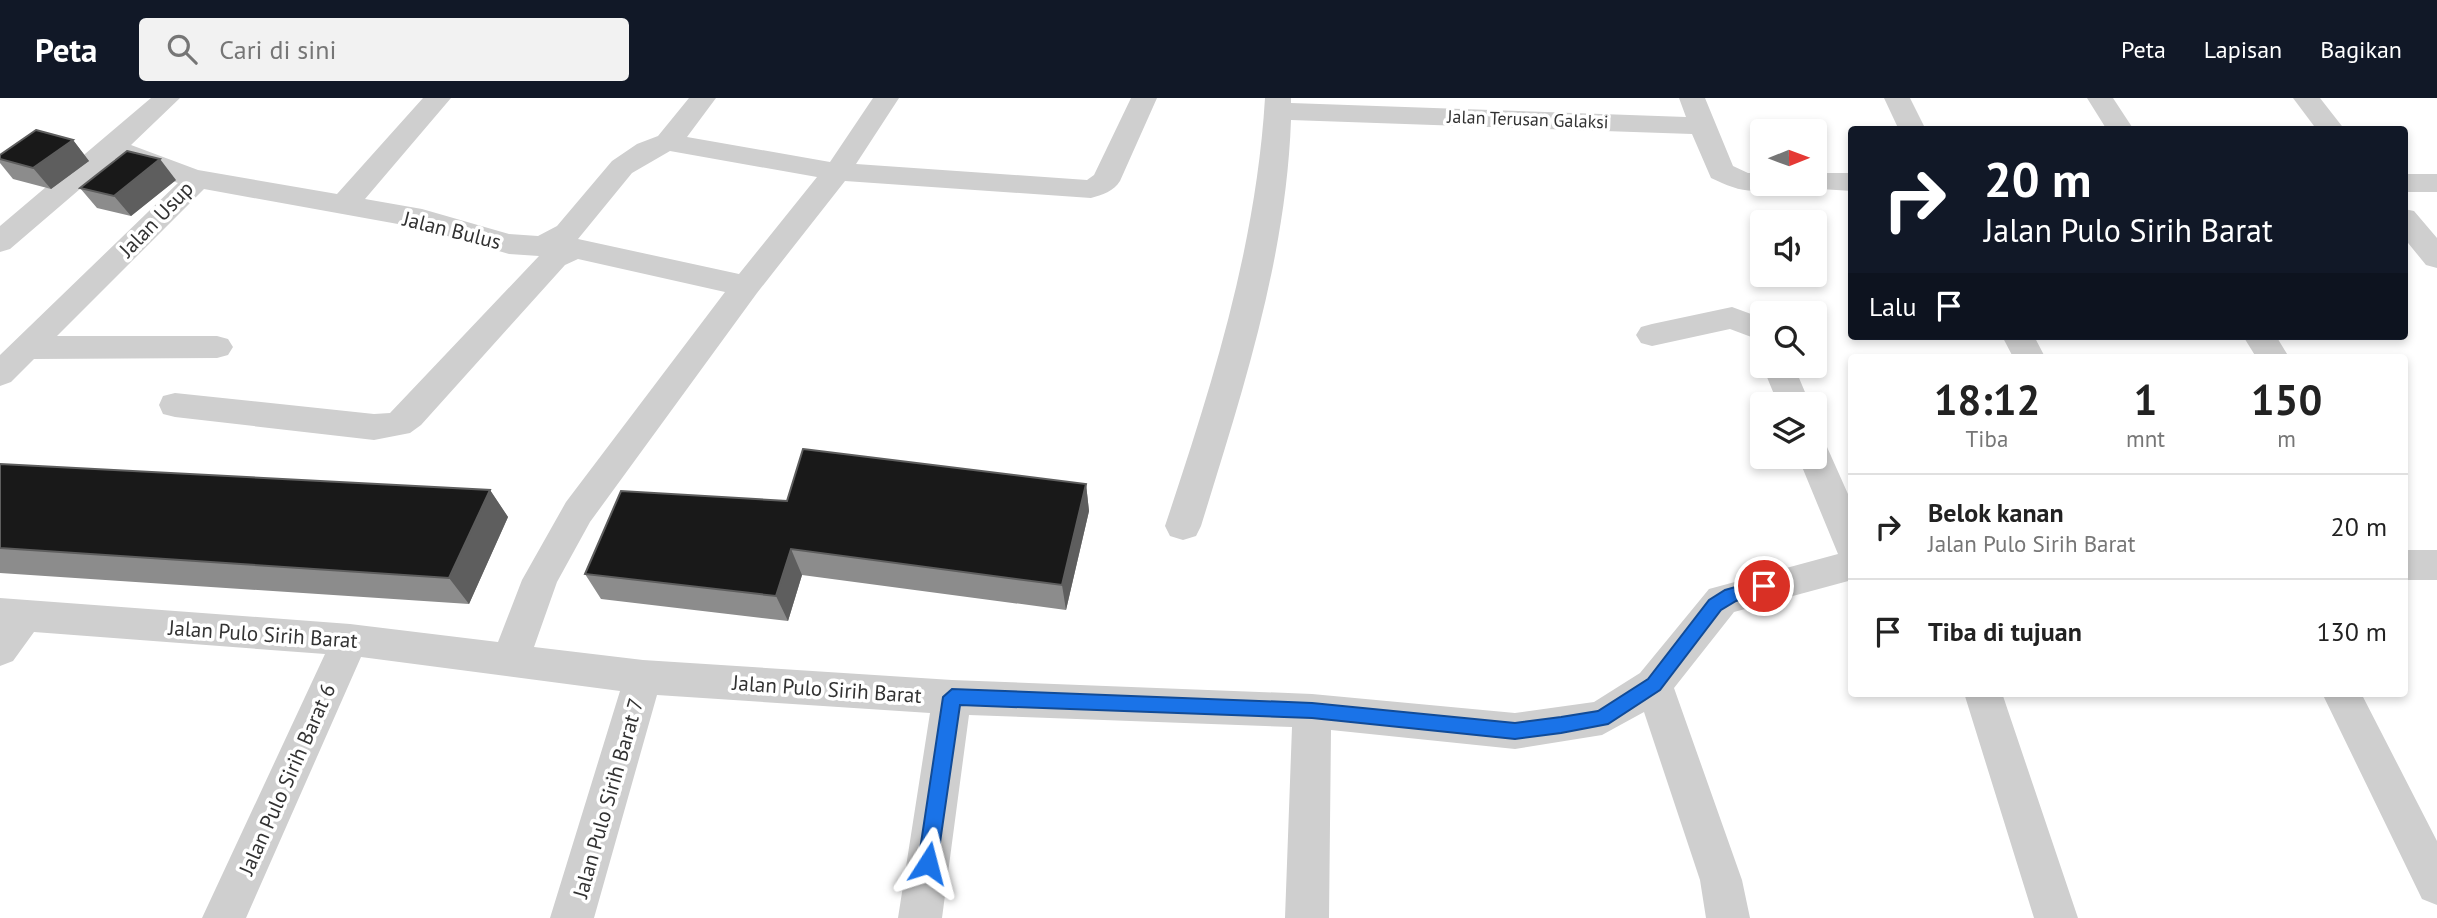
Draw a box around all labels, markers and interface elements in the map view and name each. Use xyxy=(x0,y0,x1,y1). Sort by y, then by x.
search box xyxy=(139,18,629,81)
text: Peta xyxy=(35,28,97,71)
icon: search xyxy=(163,30,201,68)
text: Cari di sini xyxy=(219,33,336,66)
text: Peta xyxy=(2121,34,2166,65)
text: Lapisan xyxy=(2204,34,2282,65)
text: Bagikan xyxy=(2320,34,2402,65)
street label: Jalan Terusan Galaksi xyxy=(1446,105,1609,133)
north arrow xyxy=(1750,119,1827,196)
map controls xyxy=(1750,119,1827,469)
text: 20 m xyxy=(1984,147,2091,211)
icon: right xyxy=(1869,154,1960,245)
street label: Jalan Usup xyxy=(112,175,199,263)
street label: Jalan Bulus xyxy=(399,205,504,255)
text: Jalan Pulo Sirih Barat xyxy=(1984,209,2273,251)
button: sound xyxy=(1750,210,1827,287)
icon: arrive xyxy=(1930,287,1968,325)
text: Lalu xyxy=(1869,290,1916,323)
button: search xyxy=(1750,301,1827,378)
text: 18:12 xyxy=(1934,372,2040,427)
text: 1 xyxy=(2134,372,2157,427)
text: 150 xyxy=(2251,372,2322,427)
button: layers xyxy=(1750,392,1827,469)
text: Tiba xyxy=(1966,424,2008,453)
text: mnt xyxy=(2126,424,2165,453)
text: m xyxy=(2277,424,2296,453)
text: Belok kanan xyxy=(1928,496,2064,529)
icon: right xyxy=(1869,508,1907,546)
text: 20 m xyxy=(2331,510,2387,543)
text: Jalan Pulo Sirih Barat xyxy=(1928,529,2136,558)
pin xyxy=(1734,556,1794,616)
icon: arrive xyxy=(1745,567,1783,605)
icon: arrive xyxy=(1869,613,1907,651)
street label: Jalan Pulo Sirih Barat xyxy=(167,614,358,654)
text: Tiba di tujuan xyxy=(1928,615,2082,648)
text: 130 m xyxy=(2316,615,2387,648)
street label: Jalan Pulo Sirih Barat xyxy=(731,669,922,709)
street label: Jalan Pulo Sirih Barat 6 xyxy=(232,679,341,880)
street label: Jalan Pulo Sirih Barat 7 xyxy=(566,695,649,902)
position arrow xyxy=(891,826,965,900)

